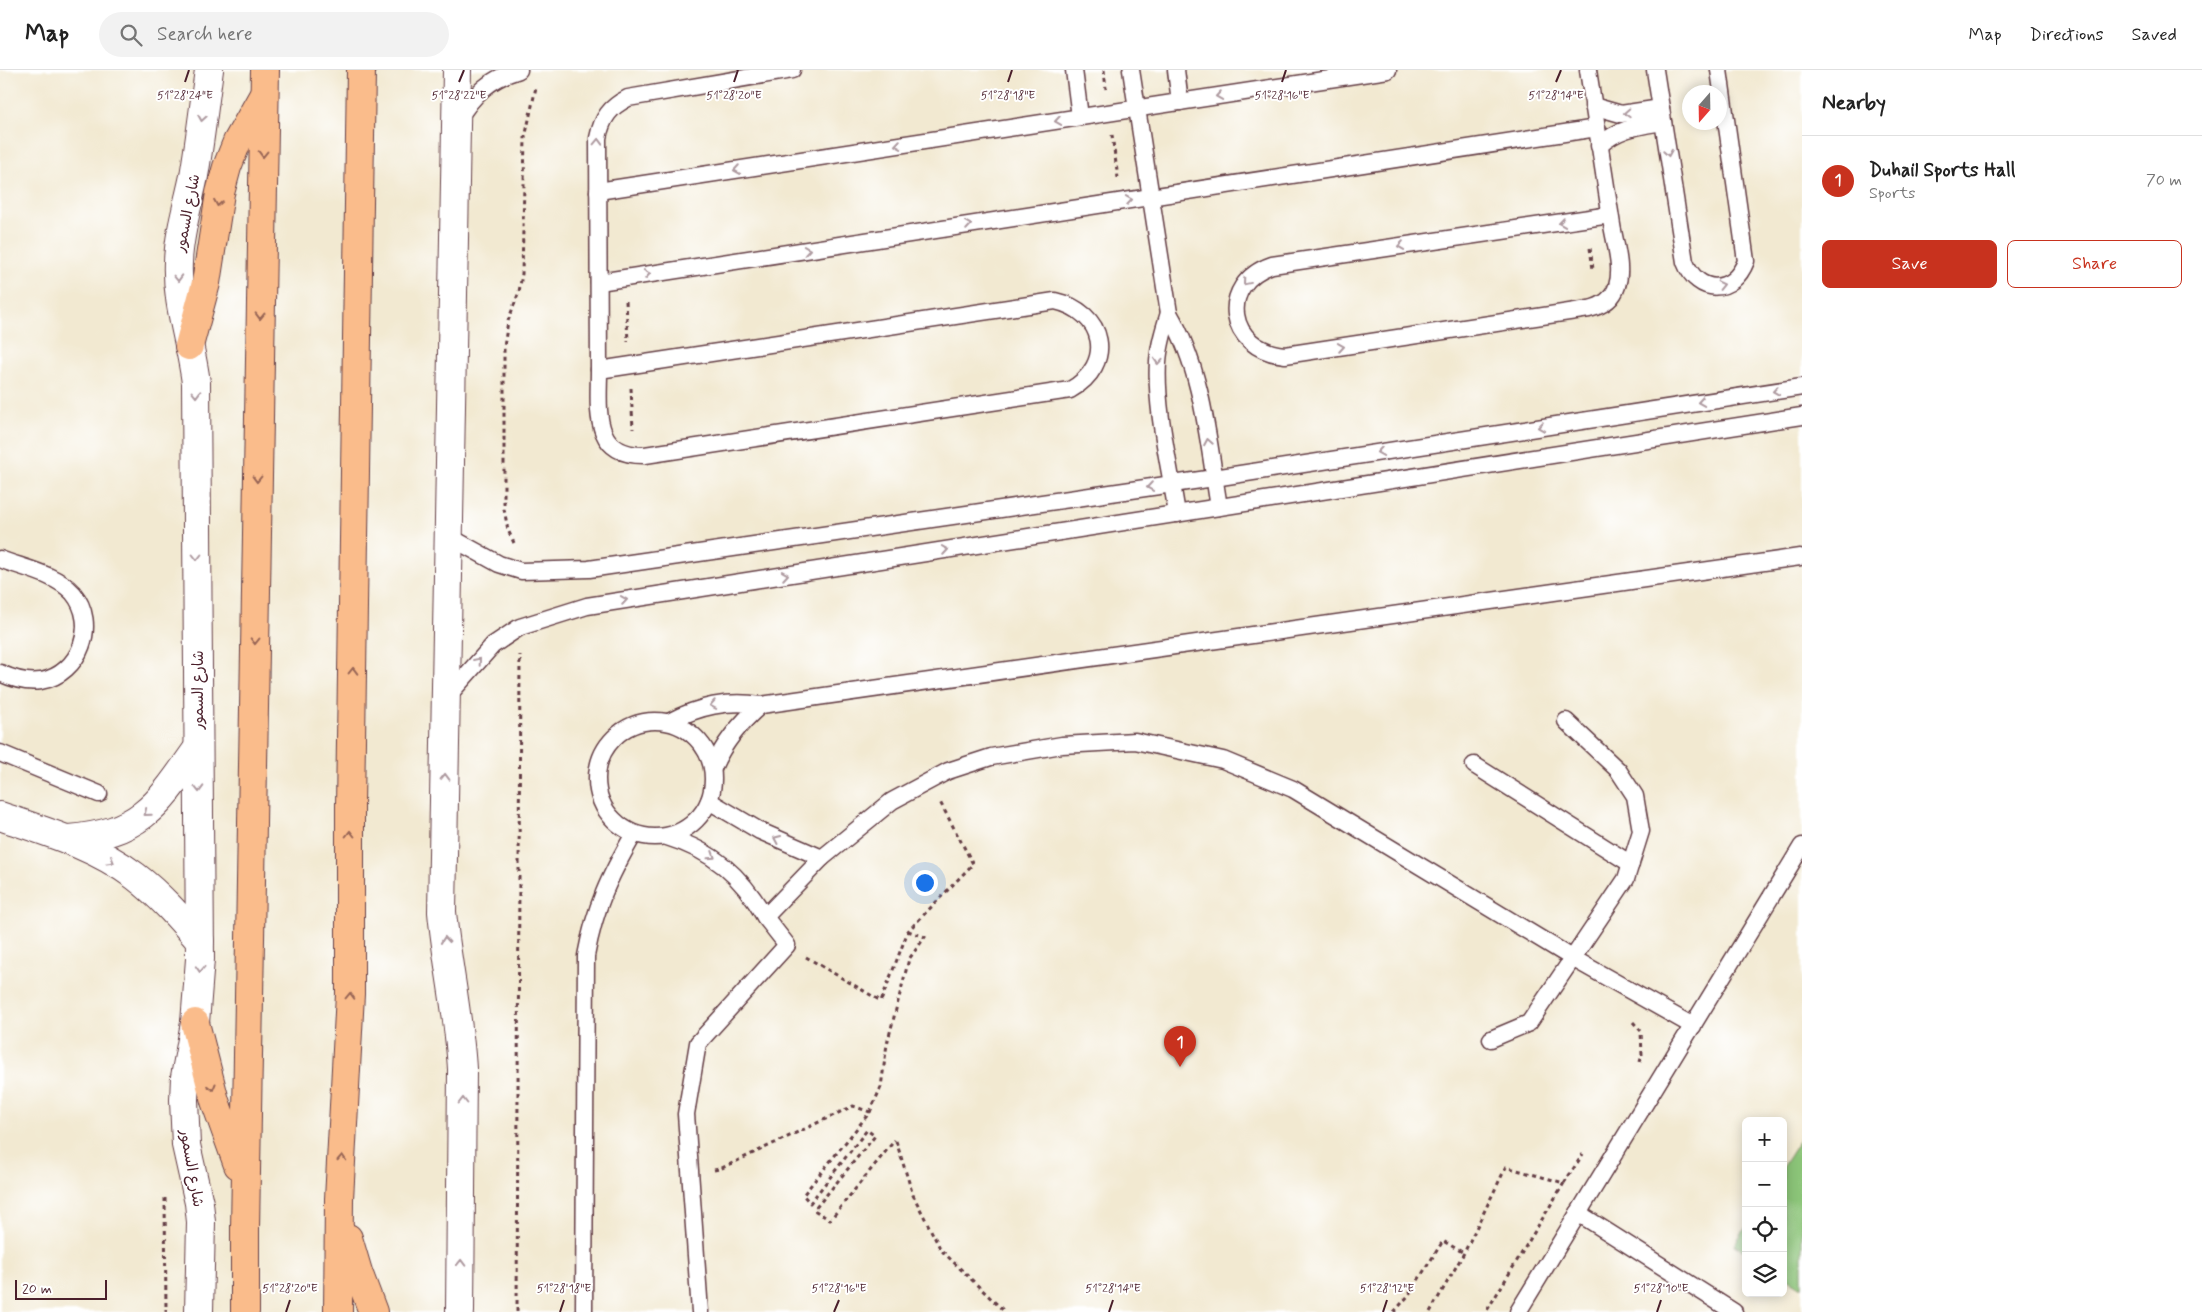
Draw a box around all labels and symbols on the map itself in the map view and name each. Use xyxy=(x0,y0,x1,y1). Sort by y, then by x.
north arrow xyxy=(1682,85,1727,130)
text: 51°28'24"E xyxy=(157,88,213,104)
text: 51°28'22"E xyxy=(431,88,487,104)
text: 51°28'20"E xyxy=(706,88,762,104)
text: 51°28'18"E xyxy=(981,88,1035,104)
text: 51°28'16"E xyxy=(1255,88,1309,104)
text: 51°28'14"E xyxy=(1528,88,1584,104)
one-way arrow xyxy=(1215,90,1223,100)
one-way arrow xyxy=(1623,108,1630,118)
one-way arrow xyxy=(197,114,207,123)
one-way arrow xyxy=(1054,115,1063,125)
one-way arrow xyxy=(593,138,604,146)
one-way arrow xyxy=(893,140,902,150)
one-way arrow xyxy=(1662,149,1673,157)
one-way arrow xyxy=(258,150,268,158)
one-way arrow xyxy=(733,164,741,174)
street label: شارع السمور xyxy=(170,173,205,255)
one-way arrow xyxy=(1125,195,1133,206)
one-way arrow xyxy=(214,199,224,208)
one-way arrow xyxy=(1558,217,1566,227)
one-way arrow xyxy=(964,220,972,230)
one-way arrow xyxy=(1397,240,1405,250)
one-way arrow xyxy=(803,245,812,255)
one-way arrow xyxy=(642,270,651,280)
one-way arrow xyxy=(173,275,183,283)
one-way arrow xyxy=(1243,276,1252,285)
one-way arrow xyxy=(1717,280,1726,290)
one-way arrow xyxy=(255,312,265,320)
one-way arrow xyxy=(1337,343,1346,353)
one-way arrow xyxy=(1153,357,1164,365)
one-way arrow xyxy=(1771,385,1780,395)
one-way arrow xyxy=(191,391,201,399)
one-way arrow xyxy=(1697,397,1705,407)
one-way arrow xyxy=(1536,421,1544,432)
one-way arrow xyxy=(1203,437,1213,446)
one-way arrow xyxy=(1376,446,1384,457)
one-way arrow xyxy=(252,475,263,483)
one-way arrow xyxy=(1146,481,1154,492)
one-way arrow xyxy=(941,545,950,555)
one-way arrow xyxy=(192,554,202,561)
one-way arrow xyxy=(781,570,789,581)
one-way arrow xyxy=(621,595,629,606)
one-way arrow xyxy=(250,638,260,645)
street label: شارع السمور xyxy=(189,651,209,730)
one-way arrow xyxy=(473,658,482,667)
one-way arrow xyxy=(348,667,359,675)
one-way arrow xyxy=(709,700,718,710)
one-way arrow xyxy=(440,773,450,781)
one-way arrow xyxy=(194,786,204,794)
one-way arrow xyxy=(143,808,152,817)
one-way arrow xyxy=(345,829,355,837)
one-way arrow xyxy=(773,835,782,846)
one-way arrow xyxy=(706,850,715,860)
one-way arrow xyxy=(106,854,115,864)
your location xyxy=(912,870,938,896)
one-way arrow xyxy=(440,935,451,943)
one-way arrow xyxy=(194,966,205,974)
one-way arrow xyxy=(345,992,355,1000)
pin: 1 xyxy=(1164,1026,1196,1067)
one-way arrow xyxy=(206,1083,216,1091)
one-way arrow xyxy=(457,1097,468,1105)
street label: شارع السمور xyxy=(174,1127,208,1209)
one-way arrow xyxy=(336,1154,347,1162)
one-way arrow xyxy=(456,1259,466,1267)
scale bar xyxy=(15,1277,108,1300)
text: 51°28'20"E xyxy=(262,1281,318,1297)
text: 51°28'18"E xyxy=(537,1281,591,1297)
text: 51°28'16"E xyxy=(812,1281,866,1297)
text: 51°28'14"E xyxy=(1085,1281,1141,1297)
text: 51°28'12"E xyxy=(1360,1281,1414,1297)
text: 51°28'10"E xyxy=(1633,1281,1689,1297)

